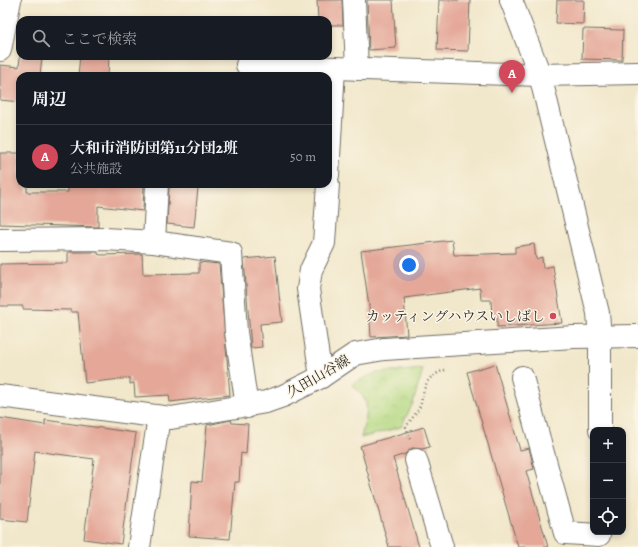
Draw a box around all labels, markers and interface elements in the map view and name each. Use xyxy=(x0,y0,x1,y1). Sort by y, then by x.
search box xyxy=(16,16,332,60)
icon: search xyxy=(30,27,52,49)
text: ここで検索 xyxy=(62,29,137,49)
pin: A xyxy=(499,60,525,93)
text: 周辺 xyxy=(32,88,66,111)
text: 大和市消防団第11分団2班 xyxy=(70,138,238,158)
text: A xyxy=(41,148,49,165)
text: 50 m xyxy=(290,148,316,165)
text: 公共施設 xyxy=(70,160,122,177)
your location xyxy=(399,255,419,275)
place label: カッティングハウスいしばし xyxy=(366,307,545,326)
marker: カッティングハウスいしばし xyxy=(548,311,558,321)
street label: 久田山谷線 xyxy=(283,351,353,402)
map controls xyxy=(590,427,626,535)
button: + xyxy=(590,427,626,463)
button: − xyxy=(590,463,626,499)
button: locate xyxy=(590,499,626,535)

